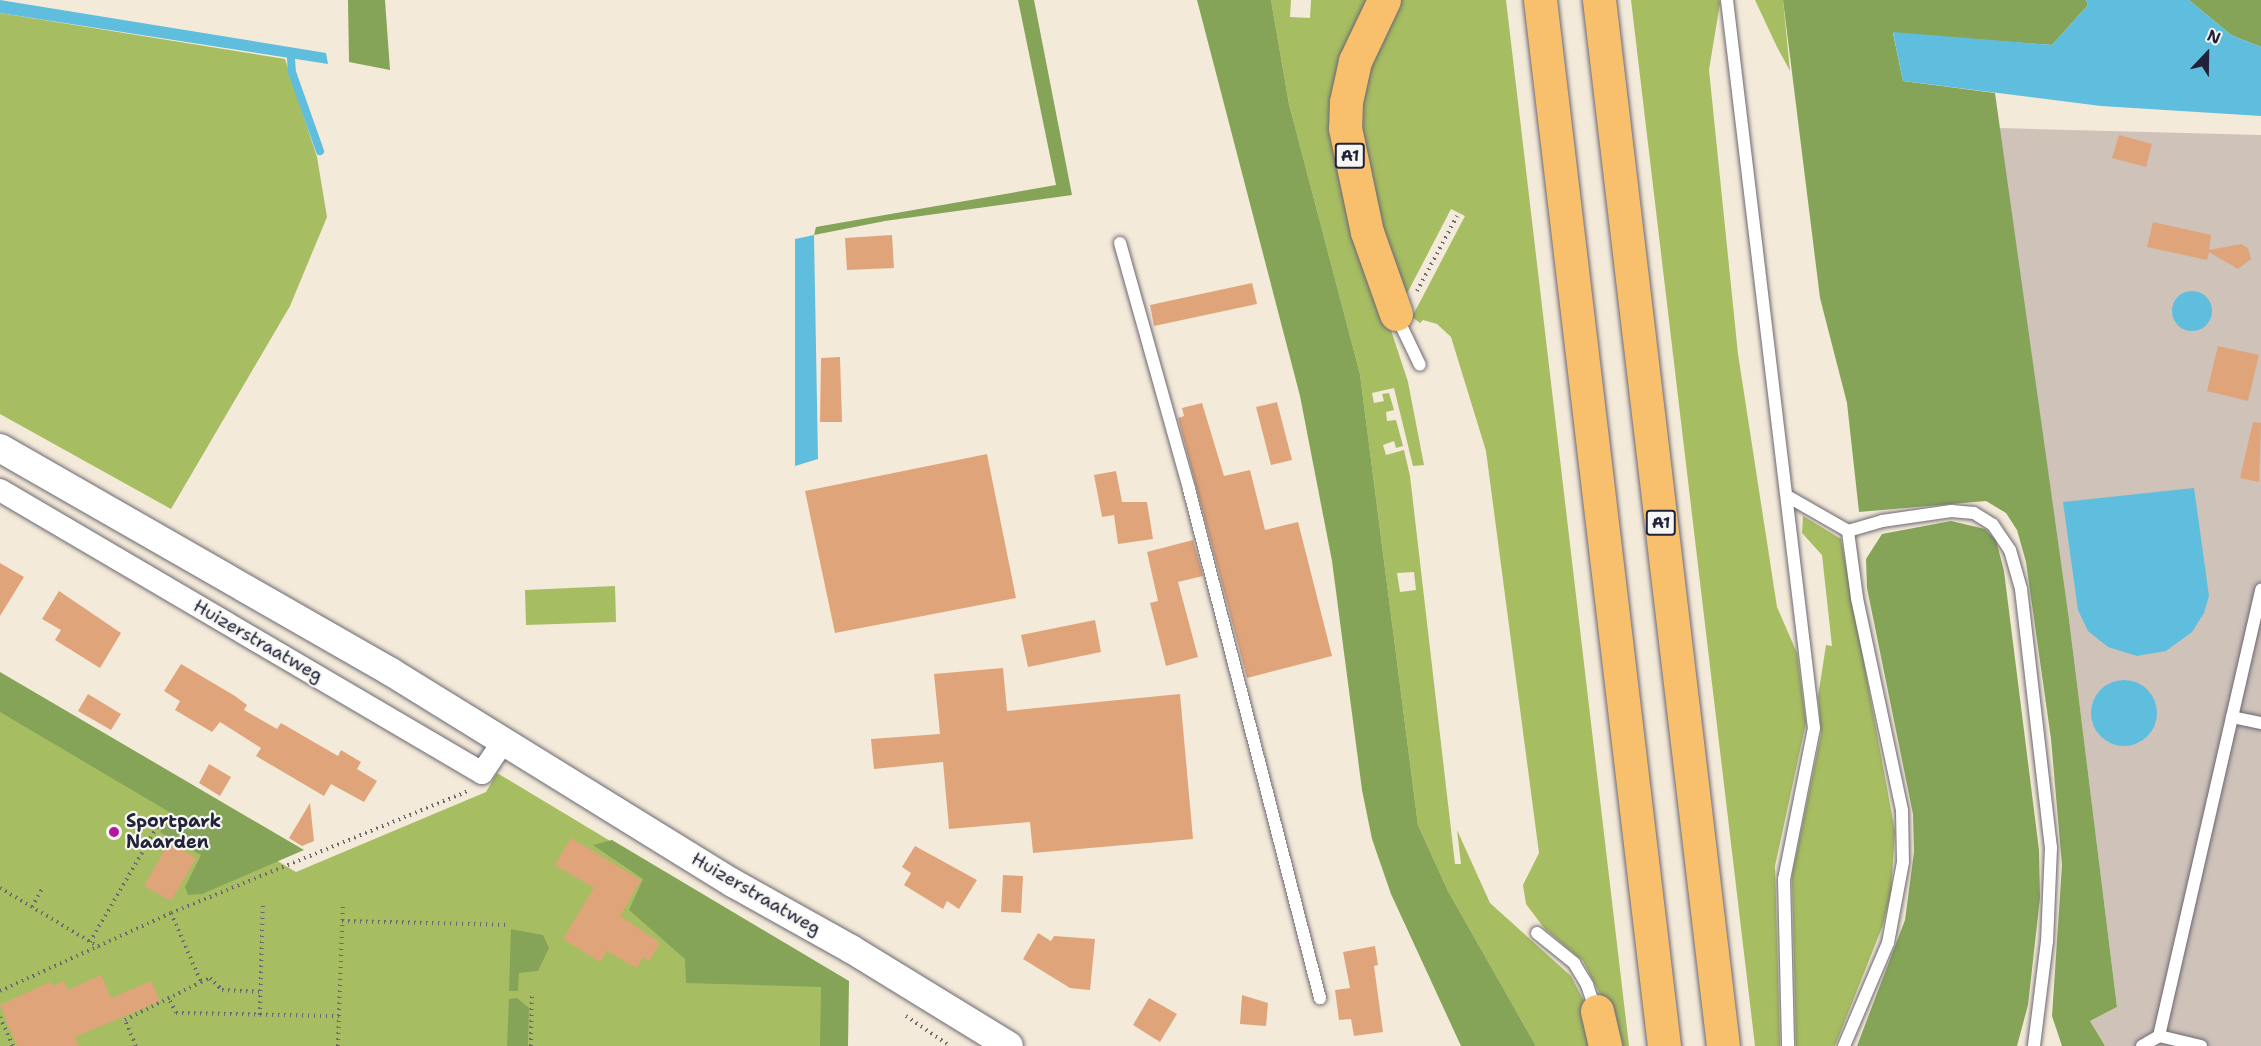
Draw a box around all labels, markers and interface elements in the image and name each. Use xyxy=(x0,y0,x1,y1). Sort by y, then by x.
north arrow xyxy=(2177,24,2237,84)
text: N xyxy=(2204,25,2224,49)
road number: A1 xyxy=(1334,143,1366,169)
road number: A1 xyxy=(1644,510,1678,536)
street label: Huizerstraatweg xyxy=(190,595,326,687)
place label: Sportpark Naarden xyxy=(126,811,221,854)
marker: Sportpark Naarden xyxy=(107,825,121,839)
street label: Huizerstraatweg xyxy=(688,848,824,940)

